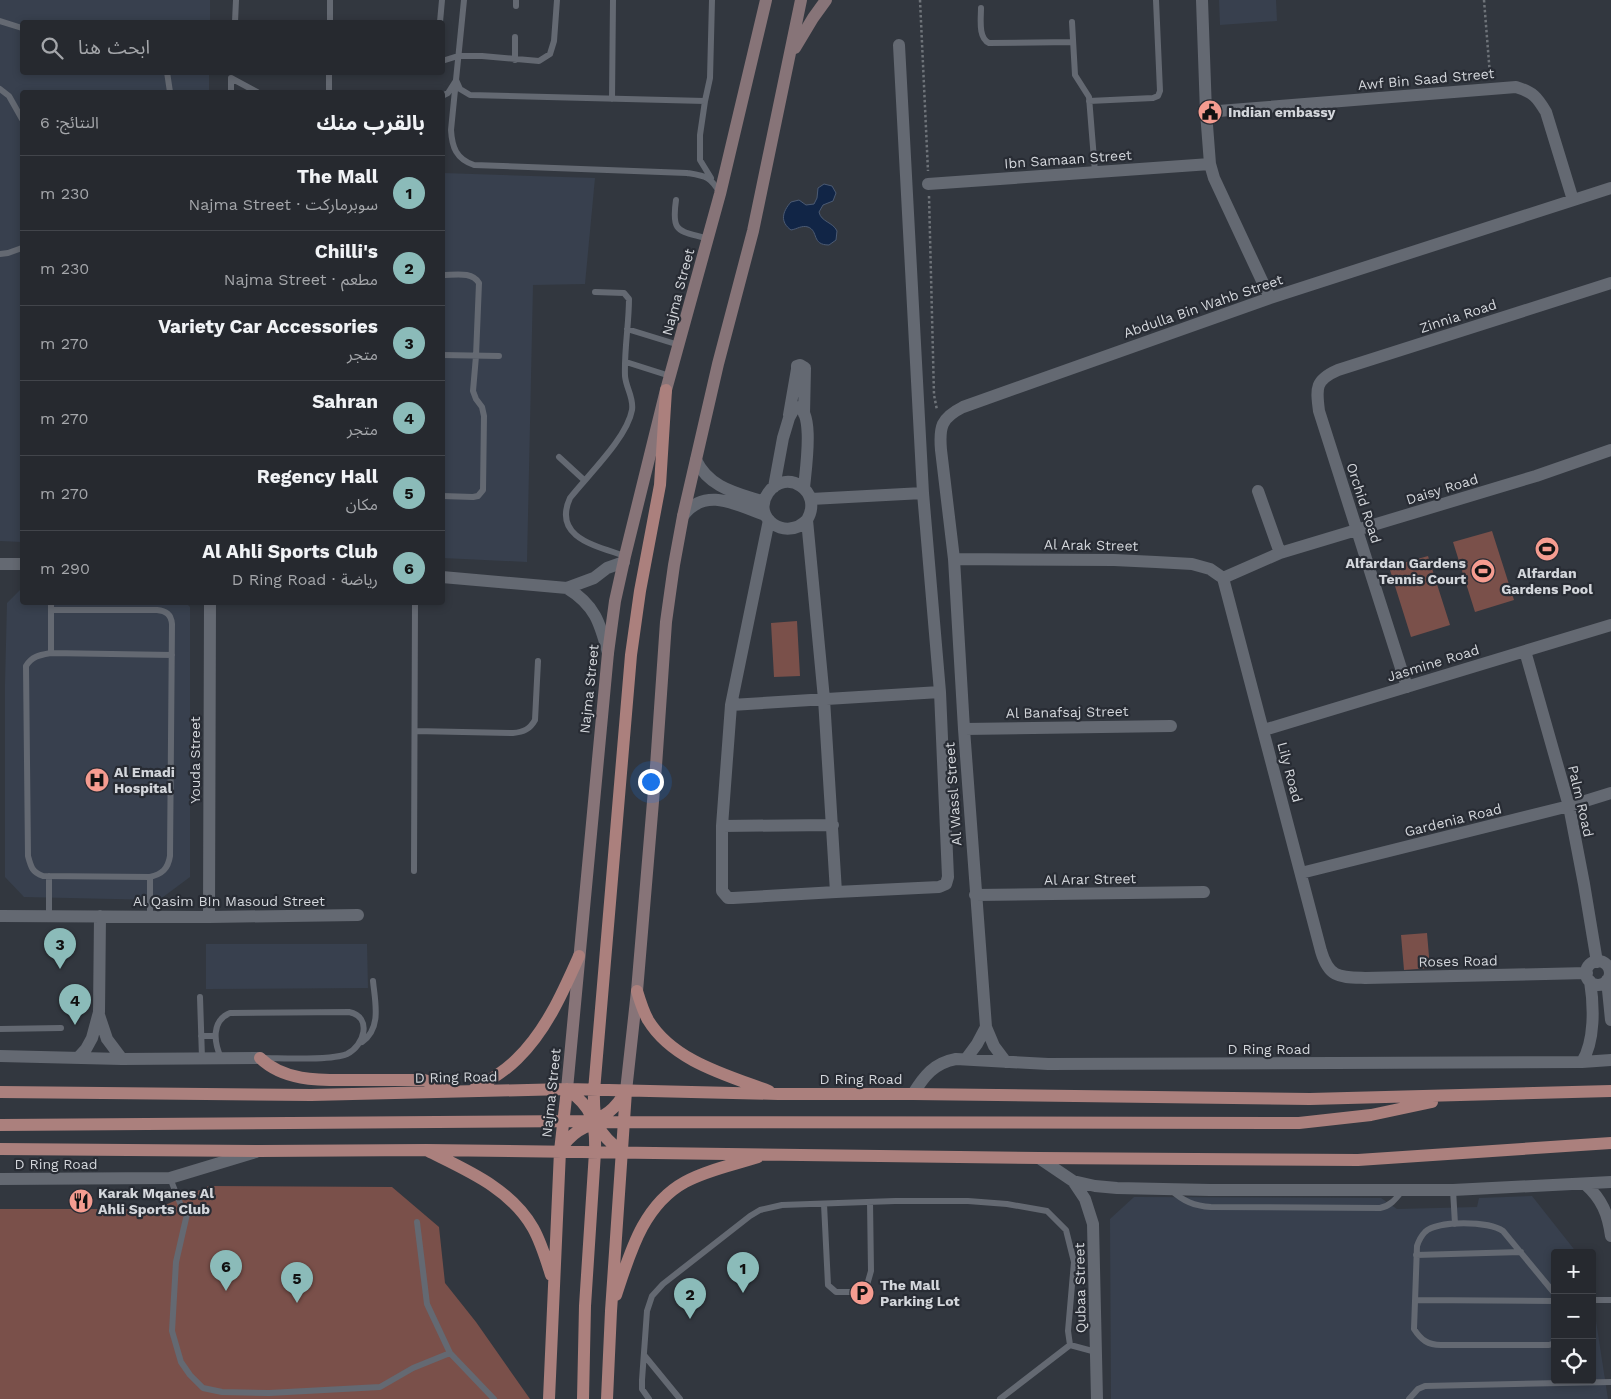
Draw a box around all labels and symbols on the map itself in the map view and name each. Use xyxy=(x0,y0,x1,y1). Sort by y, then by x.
street label: Awf Bin Saad Street xyxy=(1357,65,1495,93)
public building icon: Indian embassy xyxy=(1197,99,1223,125)
place label: Indian embassy xyxy=(1228,104,1336,120)
street label: Ibn Samaan Street xyxy=(1004,147,1132,171)
street label: Najma Street xyxy=(659,246,697,337)
street label: Abdulla Bin Wahb Street xyxy=(1121,271,1285,341)
street label: Zinnia Road xyxy=(1417,296,1499,336)
street label: Orchid Road xyxy=(1343,461,1385,545)
street label: Daisy Road xyxy=(1404,470,1480,508)
street label: Al Arak Street xyxy=(1044,536,1138,554)
sports icon: Alfardan Gardens Pool xyxy=(1534,536,1560,562)
place label: Alfardan Gardens Tennis Court xyxy=(1346,555,1467,587)
sports icon: Alfardan Gardens Tennis Court xyxy=(1470,558,1496,584)
place label: Alfardan Gardens Pool xyxy=(1501,565,1593,597)
street label: Jasmine Road xyxy=(1385,641,1481,685)
street label: Najma Street xyxy=(576,643,602,734)
street label: Al Banafsaj Street xyxy=(1005,703,1129,721)
street label: Youda Street xyxy=(187,716,203,804)
street label: Lily Road xyxy=(1274,740,1306,804)
street label: Al Wassl Street xyxy=(941,742,965,846)
place label: Al Emadi Hospital xyxy=(114,764,175,796)
street label: Palm Road xyxy=(1565,764,1597,838)
hospital icon: Al Emadi Hospital xyxy=(84,767,110,793)
your location xyxy=(638,769,664,795)
street label: Gardenia Road xyxy=(1403,800,1503,840)
street label: Al Arar Street xyxy=(1044,870,1136,888)
street label: Al Qasim BIn Masoud Street xyxy=(133,893,325,909)
pin: 3 xyxy=(44,928,76,969)
street label: Roses Road xyxy=(1418,952,1498,970)
pin: 4 xyxy=(59,984,91,1025)
street label: D Ring Road xyxy=(1228,1041,1310,1057)
street label: Najma Street xyxy=(538,1047,564,1138)
street label: D Ring Road xyxy=(414,1068,498,1086)
street label: D Ring Road xyxy=(820,1071,902,1087)
street label: D Ring Road xyxy=(15,1156,97,1172)
place label: Karak Mqanes Al Ahli Sports Club xyxy=(98,1185,214,1217)
restaurant icon: Karak Mqanes Al Ahli Sports Club xyxy=(68,1188,94,1214)
street label: Qubaa Street xyxy=(1071,1243,1089,1333)
pin: 6 xyxy=(210,1250,242,1291)
pin: 1 xyxy=(727,1252,759,1293)
pin: 5 xyxy=(281,1262,313,1303)
place label: The Mall Parking Lot xyxy=(880,1277,960,1309)
pin: 2 xyxy=(674,1278,706,1319)
parking icon: The Mall Parking Lot xyxy=(849,1280,875,1306)

